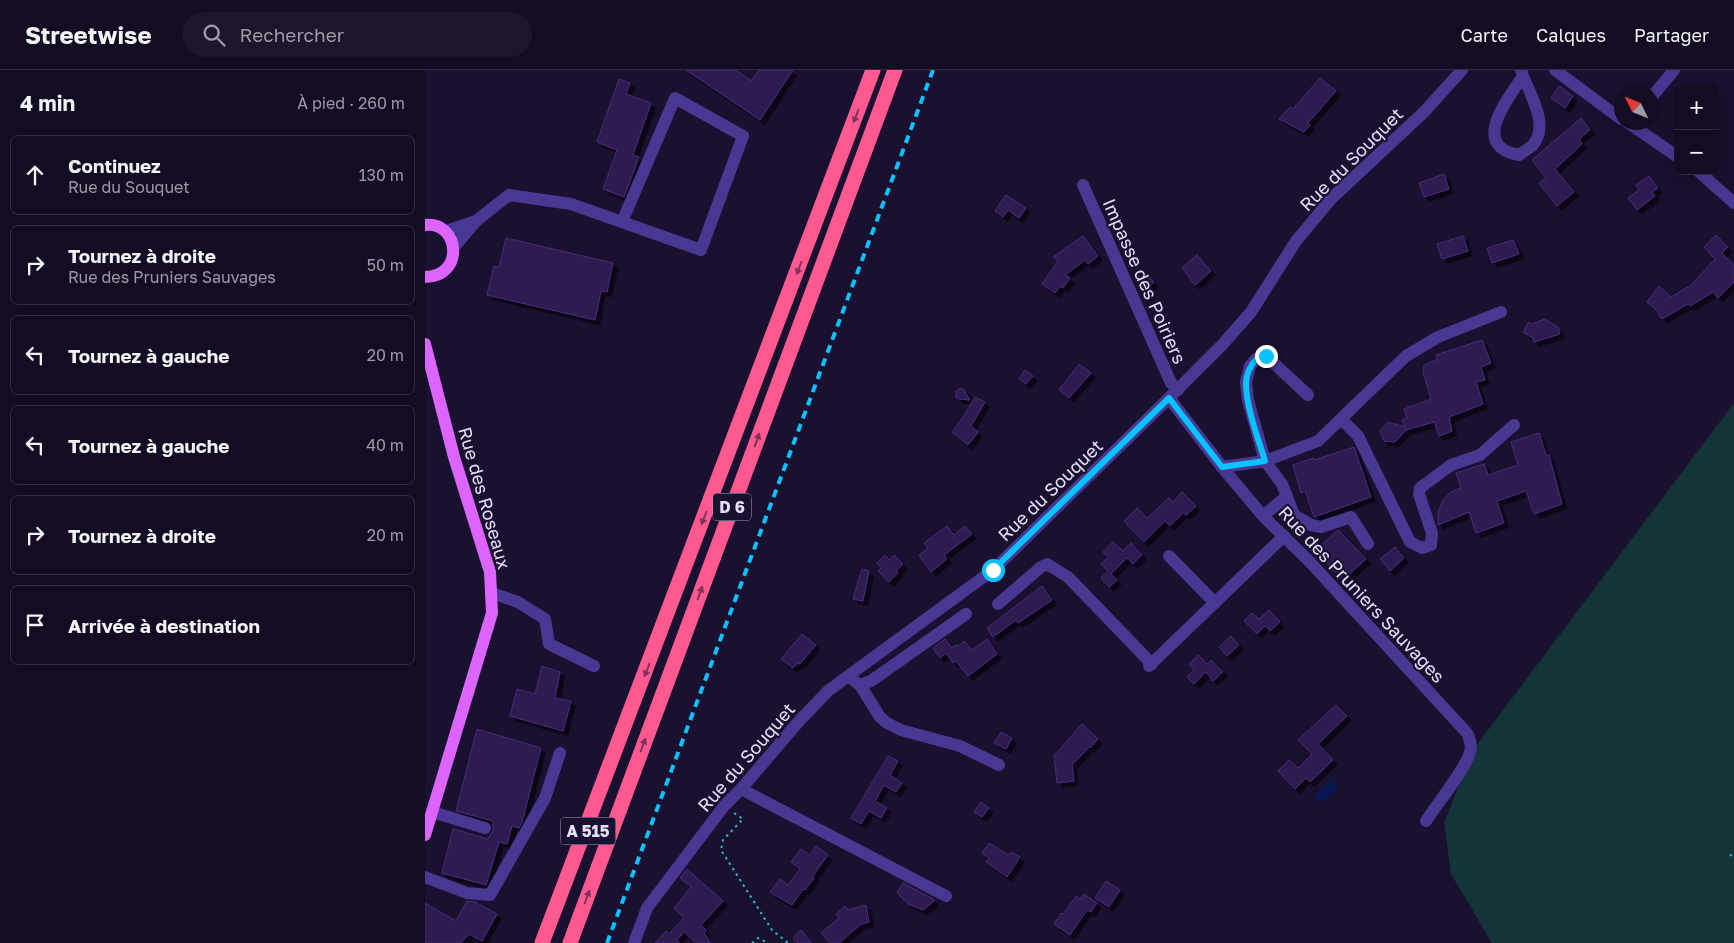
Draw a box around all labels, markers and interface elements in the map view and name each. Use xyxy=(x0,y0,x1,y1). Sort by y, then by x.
search box xyxy=(182,12,532,57)
text: Streetwise xyxy=(25,20,152,49)
icon: search xyxy=(200,21,228,49)
text: Rechercher xyxy=(240,23,344,46)
text: Carte xyxy=(1461,24,1508,46)
text: Calques xyxy=(1536,24,1606,46)
text: Partager xyxy=(1634,24,1709,46)
north arrow xyxy=(1614,85,1659,130)
map controls xyxy=(1674,85,1719,175)
button: + xyxy=(1674,85,1719,130)
text: 4 min xyxy=(20,90,75,116)
text: À pied · 260 m xyxy=(297,93,405,113)
street label: Rue du Souquet xyxy=(1295,103,1407,215)
one-way arrow xyxy=(852,108,859,123)
button: − xyxy=(1674,130,1719,175)
text: Continuez xyxy=(68,154,161,177)
icon: ahead xyxy=(21,161,49,189)
text: 130 m xyxy=(359,165,404,185)
text: Rue du Souquet xyxy=(68,177,190,197)
street label: Impasse des Poiriers xyxy=(1099,195,1191,367)
text: Tournez à droite xyxy=(68,244,216,267)
icon: right xyxy=(21,251,49,279)
text: 50 m xyxy=(367,255,404,275)
one-way arrow xyxy=(794,260,802,275)
text: Rue des Pruniers Sauvages xyxy=(68,267,276,287)
icon: left xyxy=(21,341,49,369)
text: Tournez à gauche xyxy=(68,344,229,367)
text: 20 m xyxy=(367,345,404,365)
route end xyxy=(1255,345,1278,368)
street label: Rue des Roseaux xyxy=(454,424,516,572)
icon: left xyxy=(21,431,49,459)
one-way arrow xyxy=(754,433,761,448)
text: Tournez à gauche xyxy=(68,434,229,457)
text: 40 m xyxy=(366,435,404,455)
street label: Rue du Souquet xyxy=(993,435,1107,545)
road number: D 6 xyxy=(713,494,751,521)
street label: Rue des Pruniers Sauvages xyxy=(1274,501,1450,687)
one-way arrow xyxy=(700,511,708,526)
icon: right xyxy=(21,521,49,549)
text: Tournez à droite xyxy=(68,524,216,547)
text: 20 m xyxy=(367,525,404,545)
route start xyxy=(982,559,1005,582)
one-way arrow xyxy=(696,585,704,600)
icon: arrive xyxy=(21,611,49,639)
text: Arrivée à destination xyxy=(68,614,260,637)
one-way arrow xyxy=(643,663,651,678)
street label: Rue du Souquet xyxy=(693,698,799,816)
one-way arrow xyxy=(640,738,648,752)
road number: A 515 xyxy=(561,818,615,844)
one-way arrow xyxy=(584,890,591,905)

